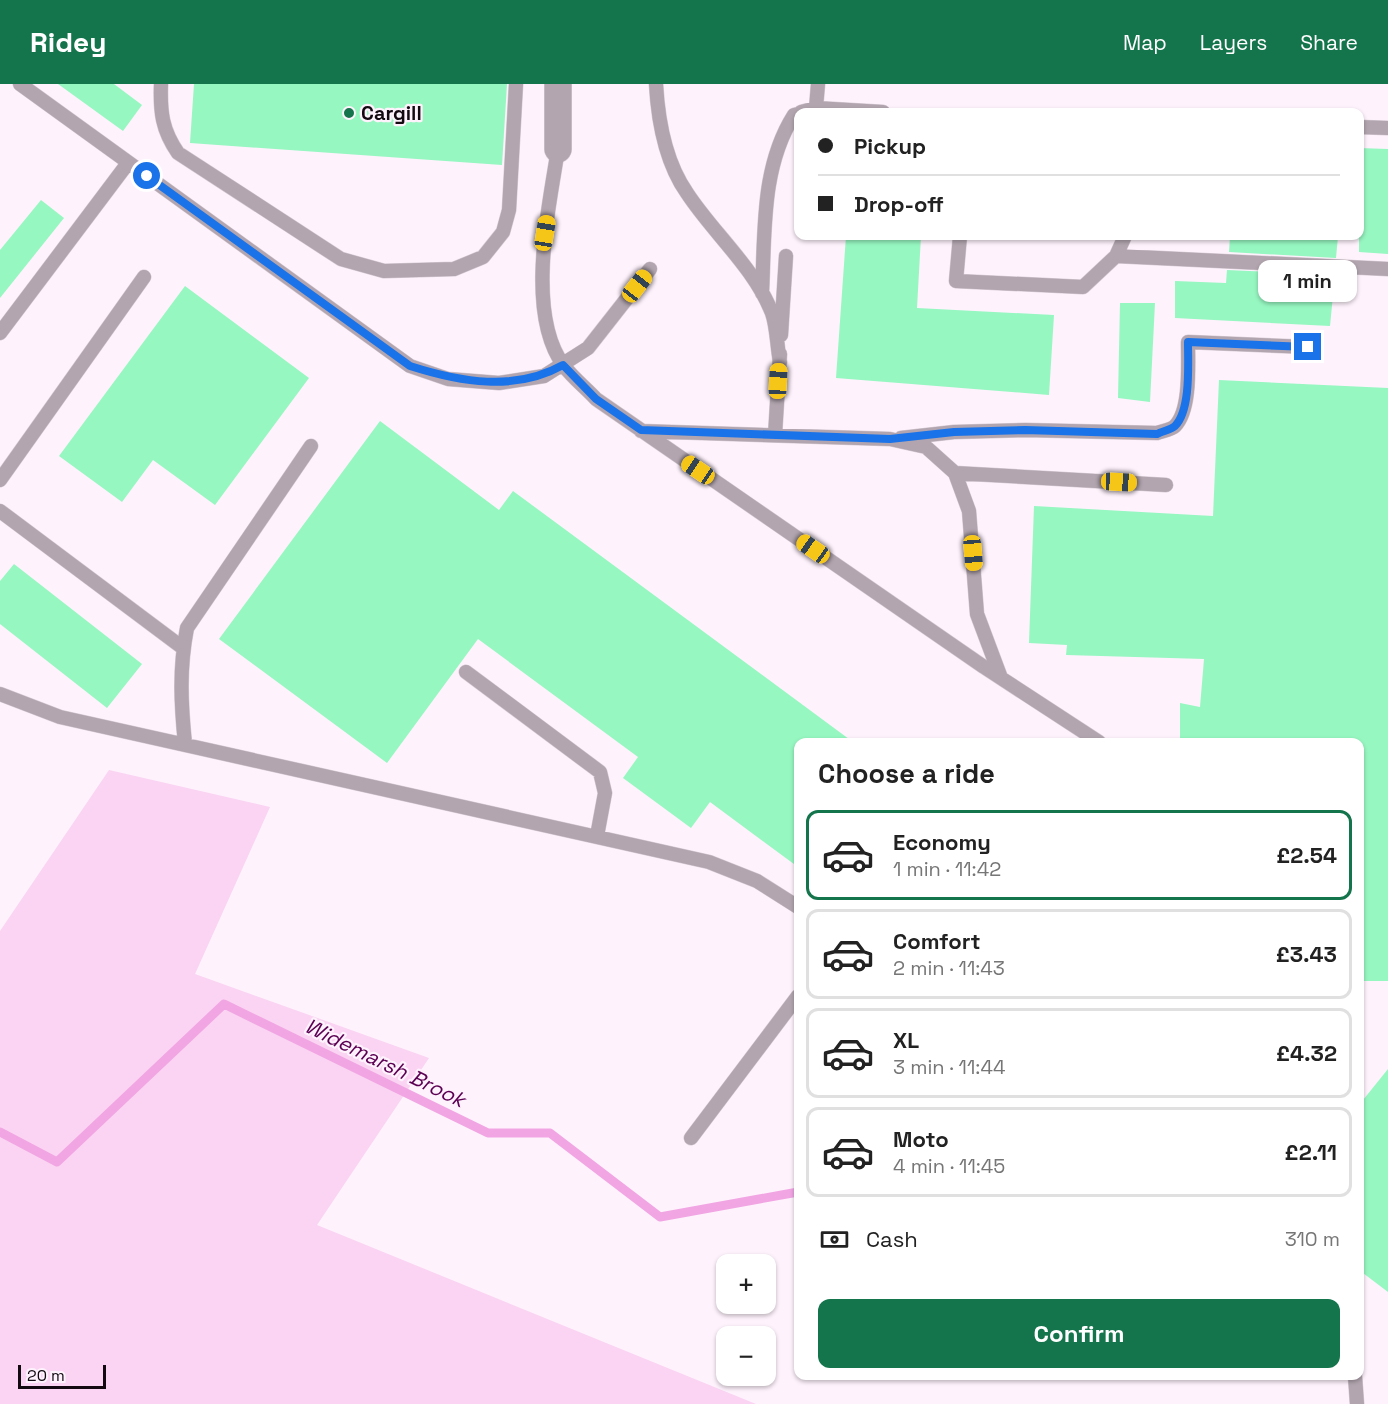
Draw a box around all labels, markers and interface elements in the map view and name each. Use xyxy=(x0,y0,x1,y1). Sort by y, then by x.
text: Ridey xyxy=(30,24,106,60)
text: Map xyxy=(1123,29,1167,56)
text: Layers xyxy=(1200,29,1267,56)
text: Share xyxy=(1300,29,1358,56)
place label: Cargill xyxy=(361,100,422,126)
marker: Cargill xyxy=(342,106,356,120)
text: Pickup xyxy=(854,132,926,160)
route start xyxy=(133,162,160,189)
text: Drop-off xyxy=(854,190,944,218)
car xyxy=(533,214,557,252)
callout: 1 min xyxy=(1258,260,1358,302)
car xyxy=(619,266,655,306)
text: 1 min xyxy=(1283,268,1332,294)
route end xyxy=(1294,333,1321,360)
car xyxy=(768,363,788,399)
car xyxy=(678,452,718,488)
car xyxy=(1101,472,1137,492)
car xyxy=(793,531,833,567)
car xyxy=(962,534,984,572)
text: Choose a ride xyxy=(818,756,995,791)
icon: car xyxy=(821,828,875,882)
text: Economy xyxy=(893,828,991,856)
text: £2.54 xyxy=(1276,841,1337,869)
text: 1 min · 11:42 xyxy=(893,856,1001,882)
icon: car xyxy=(821,927,875,981)
text: Comfort xyxy=(893,927,981,955)
text: £3.43 xyxy=(1276,940,1337,968)
text: 2 min · 11:43 xyxy=(893,955,1005,981)
water label: Widemarsh Brook xyxy=(301,1012,472,1114)
icon: car xyxy=(821,1026,875,1080)
text: XL xyxy=(893,1026,919,1054)
text: £4.32 xyxy=(1276,1039,1337,1067)
text: 3 min · 11:44 xyxy=(893,1054,1005,1080)
icon: car xyxy=(821,1125,875,1179)
text: Moto xyxy=(893,1125,949,1153)
text: £2.11 xyxy=(1285,1138,1337,1166)
text: 4 min · 11:45 xyxy=(893,1153,1005,1179)
icon: cash xyxy=(818,1223,851,1256)
text: Cash xyxy=(866,1225,918,1253)
text: 310 m xyxy=(1285,1226,1340,1252)
map controls xyxy=(716,1254,776,1386)
button: + xyxy=(716,1254,776,1314)
button: Confirm xyxy=(818,1299,1340,1368)
button: − xyxy=(716,1326,776,1386)
scale bar xyxy=(18,1362,106,1390)
text: 20 m xyxy=(27,1365,65,1386)

